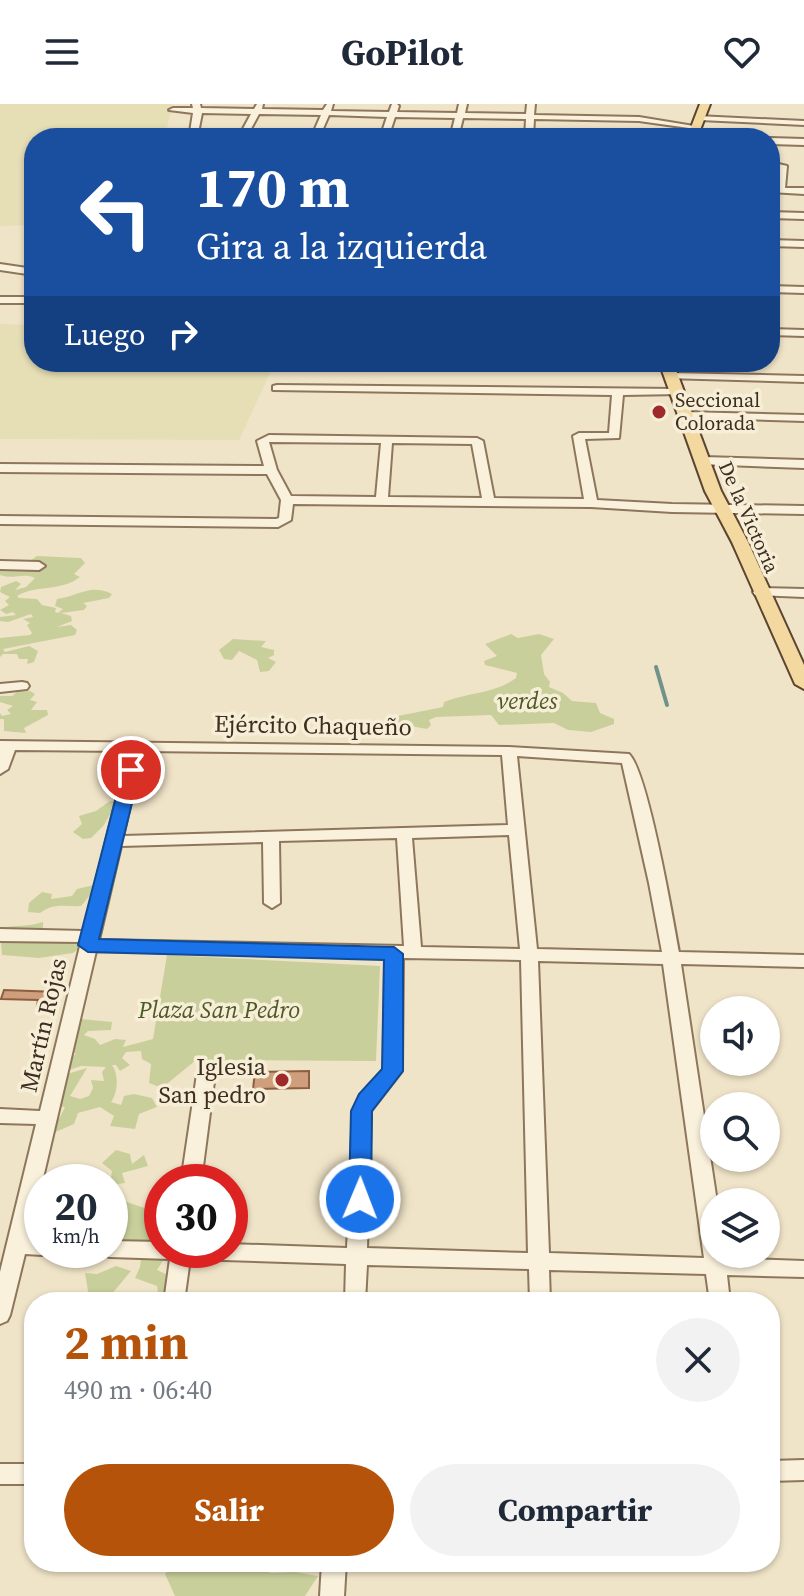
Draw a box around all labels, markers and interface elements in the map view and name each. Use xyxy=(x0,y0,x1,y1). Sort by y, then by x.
text: GoPilot xyxy=(341,28,463,77)
icon: menu xyxy=(40,30,84,74)
icon: heart xyxy=(720,30,764,74)
text: 170 m xyxy=(196,149,350,226)
icon: left xyxy=(64,160,168,264)
text: Gira a la izquierda xyxy=(196,222,487,271)
icon: right xyxy=(161,312,205,356)
text: Luego xyxy=(64,314,145,355)
place label: Seccional Colorada xyxy=(675,386,760,437)
marker: Seccional Colorada xyxy=(650,403,668,421)
street label: De la Victoria xyxy=(712,457,786,578)
park label: verdes xyxy=(497,684,558,717)
street label: Ejército Chaqueño xyxy=(214,707,412,743)
pin xyxy=(97,736,165,804)
icon: arrive xyxy=(109,748,153,792)
street label: Martín Rojas xyxy=(12,955,74,1095)
park label: Plaza San Pedro xyxy=(137,993,300,1026)
map controls xyxy=(700,996,780,1268)
button: sound xyxy=(700,996,780,1076)
place label: Iglesia San pedro xyxy=(159,1050,267,1111)
marker: Iglesia San pedro xyxy=(273,1071,291,1089)
button: search xyxy=(700,1092,780,1172)
position arrow xyxy=(318,1157,402,1241)
speed limit sign: 30 xyxy=(144,1164,248,1268)
text: 20 xyxy=(54,1179,98,1233)
button: layers xyxy=(700,1188,780,1268)
text: km/h xyxy=(52,1222,100,1250)
text: 2 min xyxy=(64,1309,189,1375)
button: close xyxy=(656,1318,740,1402)
text: 490 m · 06:40 xyxy=(64,1372,212,1408)
button: Salir xyxy=(64,1464,394,1556)
button: Compartir xyxy=(410,1464,740,1556)

